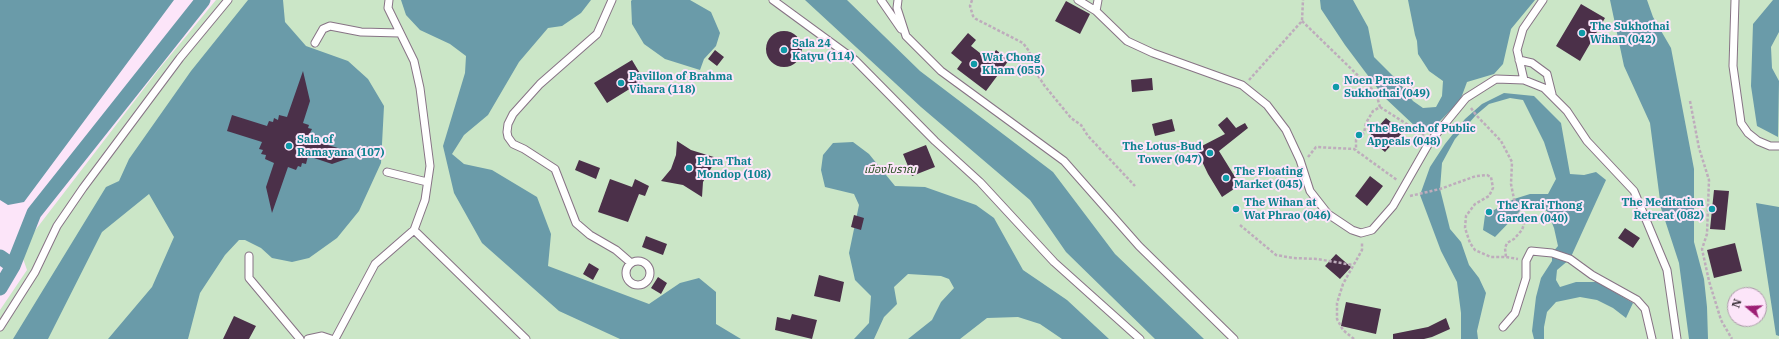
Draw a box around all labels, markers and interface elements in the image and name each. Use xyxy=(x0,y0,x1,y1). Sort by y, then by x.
place label: The Sukhothai Wihan (042) xyxy=(1590,20,1670,46)
marker: The Sukhothai Wihan (042) xyxy=(1577,28,1587,38)
place label: Sala 24 Katyu (114) xyxy=(792,37,854,63)
marker: Sala 24 Katyu (114) xyxy=(779,45,789,55)
place label: Wat Chong Kham (055) xyxy=(982,51,1045,77)
marker: Wat Chong Kham (055) xyxy=(969,59,979,69)
place label: Pavillon of Brahma Vihara (118) xyxy=(629,70,732,96)
place label: Noen Prasat, Sukhothai (049) xyxy=(1344,74,1430,100)
marker: Pavillon of Brahma Vihara (118) xyxy=(616,78,626,88)
marker: Noen Prasat, Sukhothai (049) xyxy=(1331,82,1341,92)
place label: The Bench of Public Appeals (048) xyxy=(1367,122,1476,148)
marker: The Bench of Public Appeals (048) xyxy=(1354,130,1364,140)
place label: Sala of Ramayana (107) xyxy=(297,133,384,159)
place label: The Lotus-Bud Tower (047) xyxy=(1122,140,1202,166)
marker: Sala of Ramayana (107) xyxy=(284,141,294,151)
marker: The Lotus-Bud Tower (047) xyxy=(1205,148,1215,158)
place label: Phra That Mondop (108) xyxy=(697,155,771,181)
marker: Phra That Mondop (108) xyxy=(684,163,694,173)
park label: เมืองโบราณ xyxy=(864,163,916,177)
place label: The Floating Market (045) xyxy=(1234,165,1303,191)
marker: The Floating Market (045) xyxy=(1221,173,1231,183)
place label: The Wihan at Wat Phrao (046) xyxy=(1244,196,1331,222)
place label: The Meditation Retreat (082) xyxy=(1621,196,1704,222)
place label: The Krai Thong Garden (040) xyxy=(1497,199,1582,225)
marker: The Wihan at Wat Phrao (046) xyxy=(1231,204,1241,214)
marker: The Meditation Retreat (082) xyxy=(1707,204,1717,214)
marker: The Krai Thong Garden (040) xyxy=(1484,207,1494,217)
north arrow xyxy=(1727,287,1767,327)
text: N xyxy=(1729,297,1745,310)

